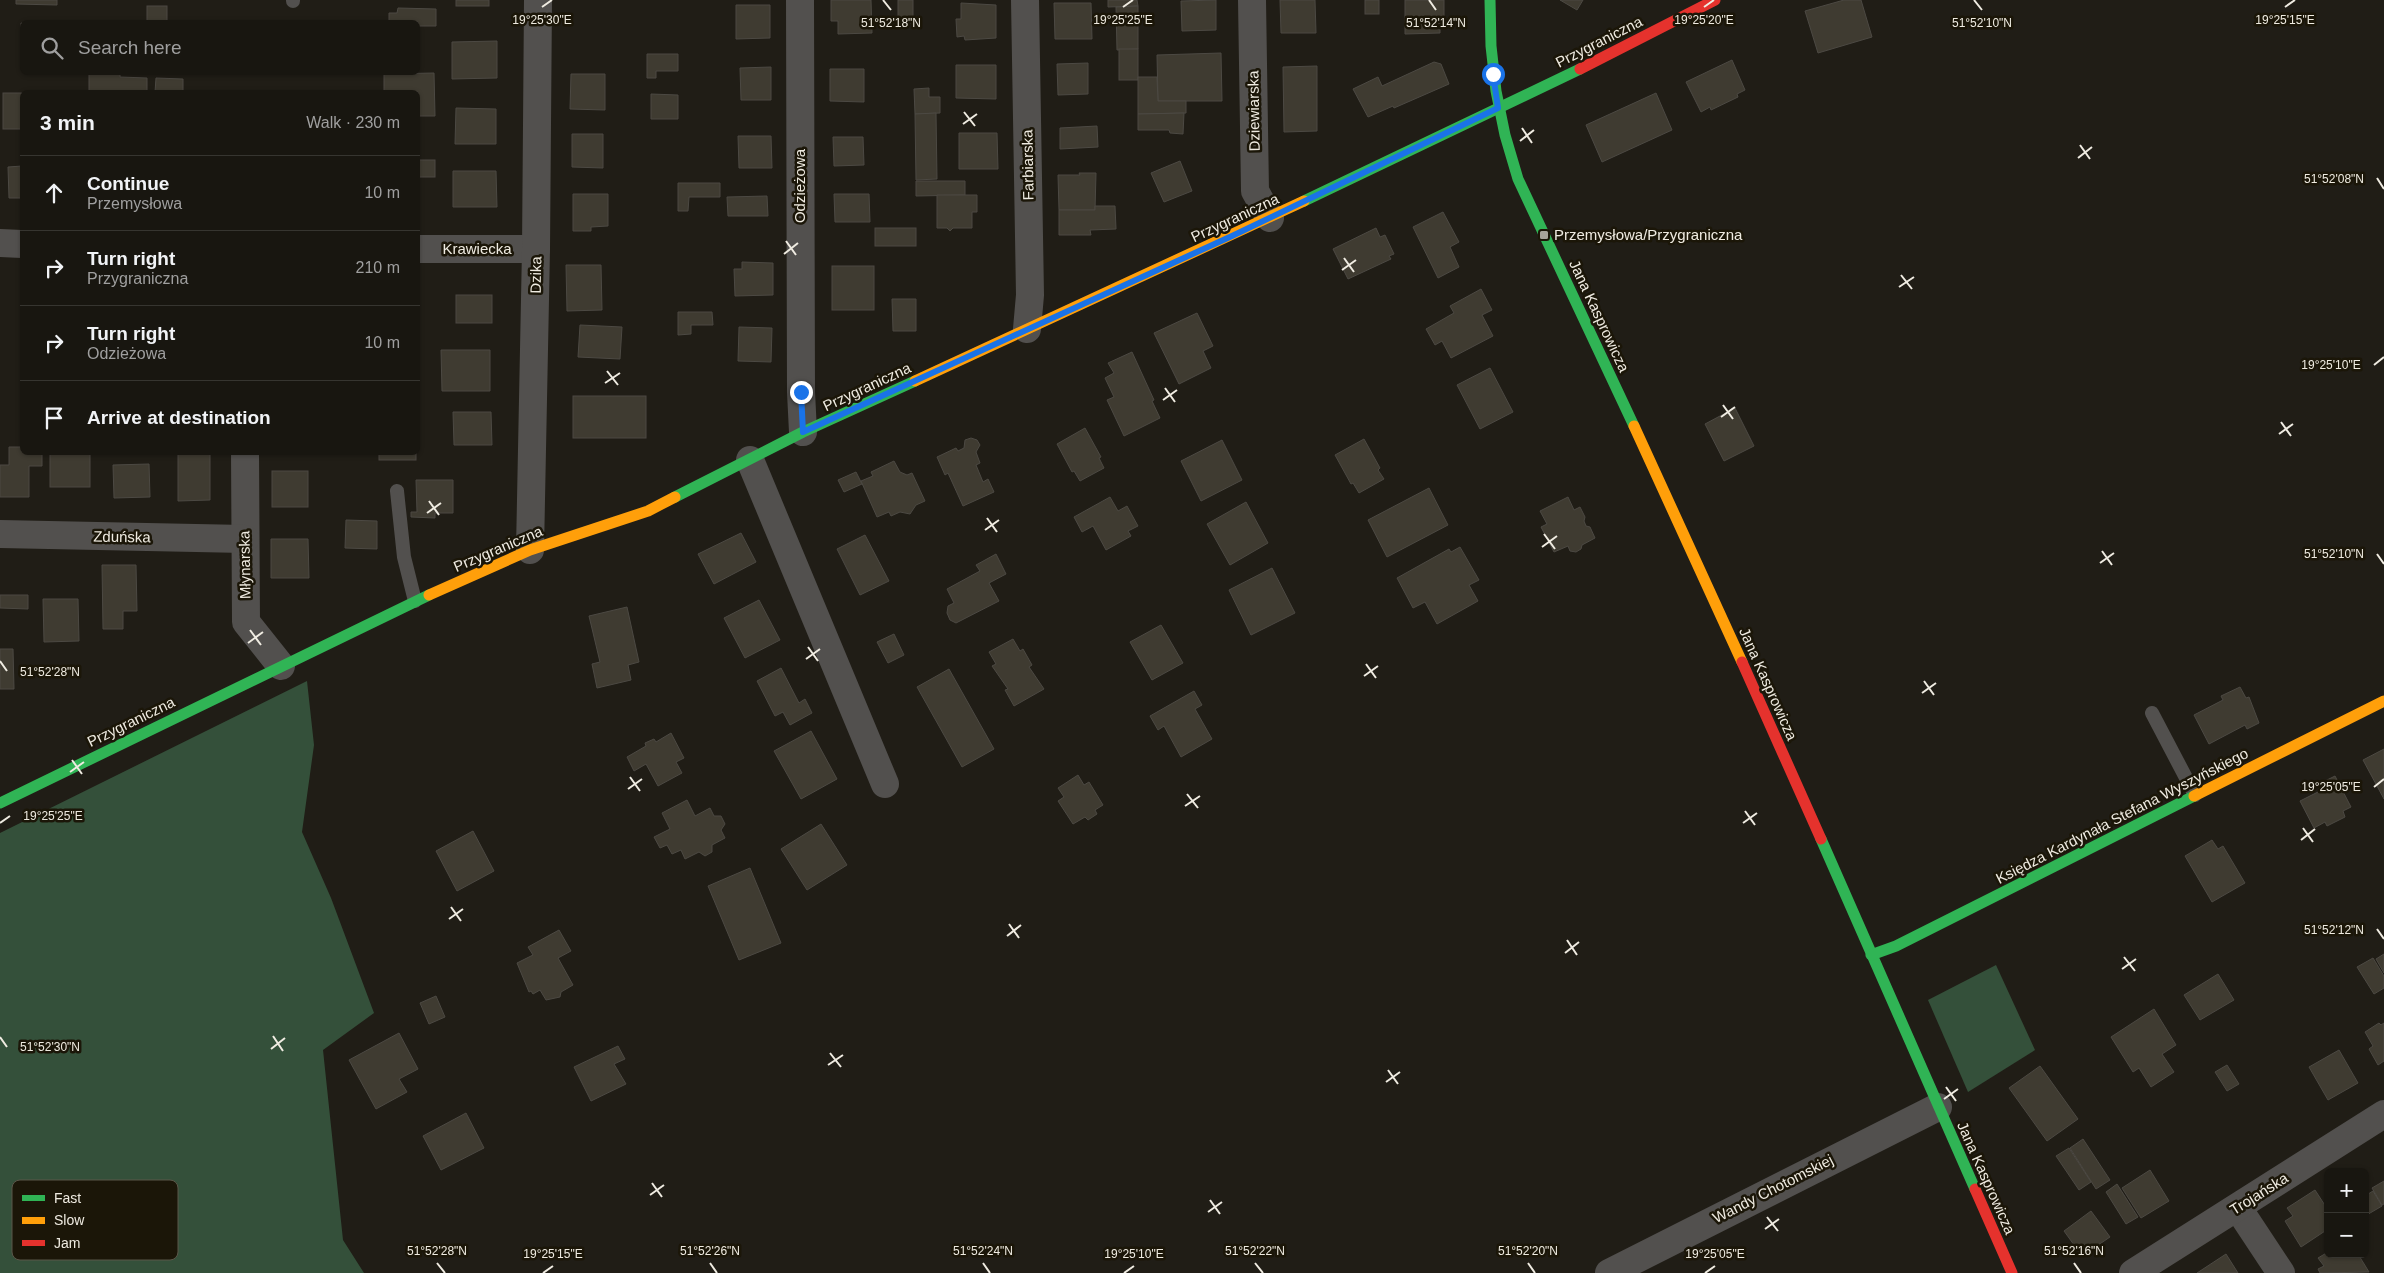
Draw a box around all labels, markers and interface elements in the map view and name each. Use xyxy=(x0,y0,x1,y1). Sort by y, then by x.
street label: Przygraniczna xyxy=(1553,12,1646,71)
text: 19°25'30"E xyxy=(512,13,572,27)
text: 19°25'25"E xyxy=(1093,13,1153,27)
text: 19°25'20"E xyxy=(1674,13,1734,27)
text: 19°25'15"E xyxy=(2255,13,2315,27)
text: 51°52'18"N xyxy=(861,16,921,30)
text: 51°52'14"N xyxy=(1406,16,1466,30)
text: 51°52'10"N xyxy=(1952,16,2012,30)
search box xyxy=(20,20,420,75)
icon: search xyxy=(38,34,66,62)
text: Search here xyxy=(78,37,182,58)
route start xyxy=(1482,63,1505,86)
street label: Dziewiarska xyxy=(1244,70,1263,152)
text: 3 min xyxy=(40,111,95,134)
text: Walk · 230 m xyxy=(306,114,400,131)
street label: Farbiarska xyxy=(1018,129,1037,201)
street label: Odzieżowa xyxy=(791,148,808,223)
text: 51°52'08"N xyxy=(2304,172,2364,186)
text: Continue xyxy=(87,173,169,194)
icon: ahead xyxy=(40,179,68,207)
text: 10 m xyxy=(364,184,400,201)
street label: Przygraniczna xyxy=(1188,189,1282,245)
text: Przemysłowa xyxy=(87,195,182,212)
place label: Przemysłowa/Przygraniczna xyxy=(1554,226,1743,243)
marker: Przemysłowa/Przygraniczna xyxy=(1538,229,1550,241)
street label: Krawiecka xyxy=(442,240,512,257)
text: Turn right xyxy=(87,248,175,269)
icon: right xyxy=(40,254,68,282)
street label: Dzika xyxy=(527,255,544,294)
street label: Jana Kasprowicza xyxy=(1566,257,1633,375)
text: 210 m xyxy=(356,259,400,276)
text: Przygraniczna xyxy=(87,270,188,287)
text: Turn right xyxy=(87,323,175,344)
icon: right xyxy=(40,329,68,357)
text: 10 m xyxy=(364,334,400,351)
text: Odzieżowa xyxy=(87,345,166,362)
street label: Przygraniczna xyxy=(820,358,914,414)
text: 19°25'10"E xyxy=(2301,358,2361,372)
route end xyxy=(790,381,813,404)
icon: arrive xyxy=(40,404,68,432)
text: Arrive at destination xyxy=(87,407,271,428)
street label: Przygraniczna xyxy=(451,522,545,575)
street label: Zduńska xyxy=(93,527,152,546)
street label: Młynarska xyxy=(235,530,254,599)
text: 51°52'10"N xyxy=(2304,547,2364,561)
street label: Jana Kasprowicza xyxy=(1736,625,1801,743)
text: 51°52'28"N xyxy=(20,665,80,679)
street label: Przygraniczna xyxy=(84,693,178,750)
street label: Księdza Kardynała Stefana Wyszyńskiego xyxy=(1993,744,2251,887)
text: 19°25'05"E xyxy=(2301,780,2361,794)
text: 19°25'25"E xyxy=(23,809,83,823)
text: 51°52'12"N xyxy=(2304,923,2364,937)
text: 51°52'30"N xyxy=(20,1040,80,1054)
street label: Jana Kasprowicza xyxy=(1954,1119,2019,1237)
street label: Wandy Chotomskiej xyxy=(1710,1151,1836,1226)
map controls xyxy=(2324,1168,2369,1258)
button: + xyxy=(2324,1168,2369,1213)
street label: Trojańska xyxy=(2227,1169,2291,1218)
legend xyxy=(12,1180,178,1260)
text: Fast xyxy=(54,1190,81,1206)
text: Slow xyxy=(54,1212,85,1228)
button: − xyxy=(2324,1213,2369,1258)
text: Jam xyxy=(54,1235,80,1251)
text: 51°52'28"N xyxy=(407,1244,467,1258)
text: 51°52'26"N xyxy=(680,1244,740,1258)
text: 51°52'24"N xyxy=(953,1244,1013,1258)
text: 51°52'22"N xyxy=(1225,1244,1285,1258)
text: 51°52'20"N xyxy=(1498,1244,1558,1258)
text: 51°52'16"N xyxy=(2044,1244,2104,1258)
text: 19°25'15"E xyxy=(523,1247,583,1261)
text: 19°25'10"E xyxy=(1104,1247,1164,1261)
text: 19°25'05"E xyxy=(1685,1247,1745,1261)

